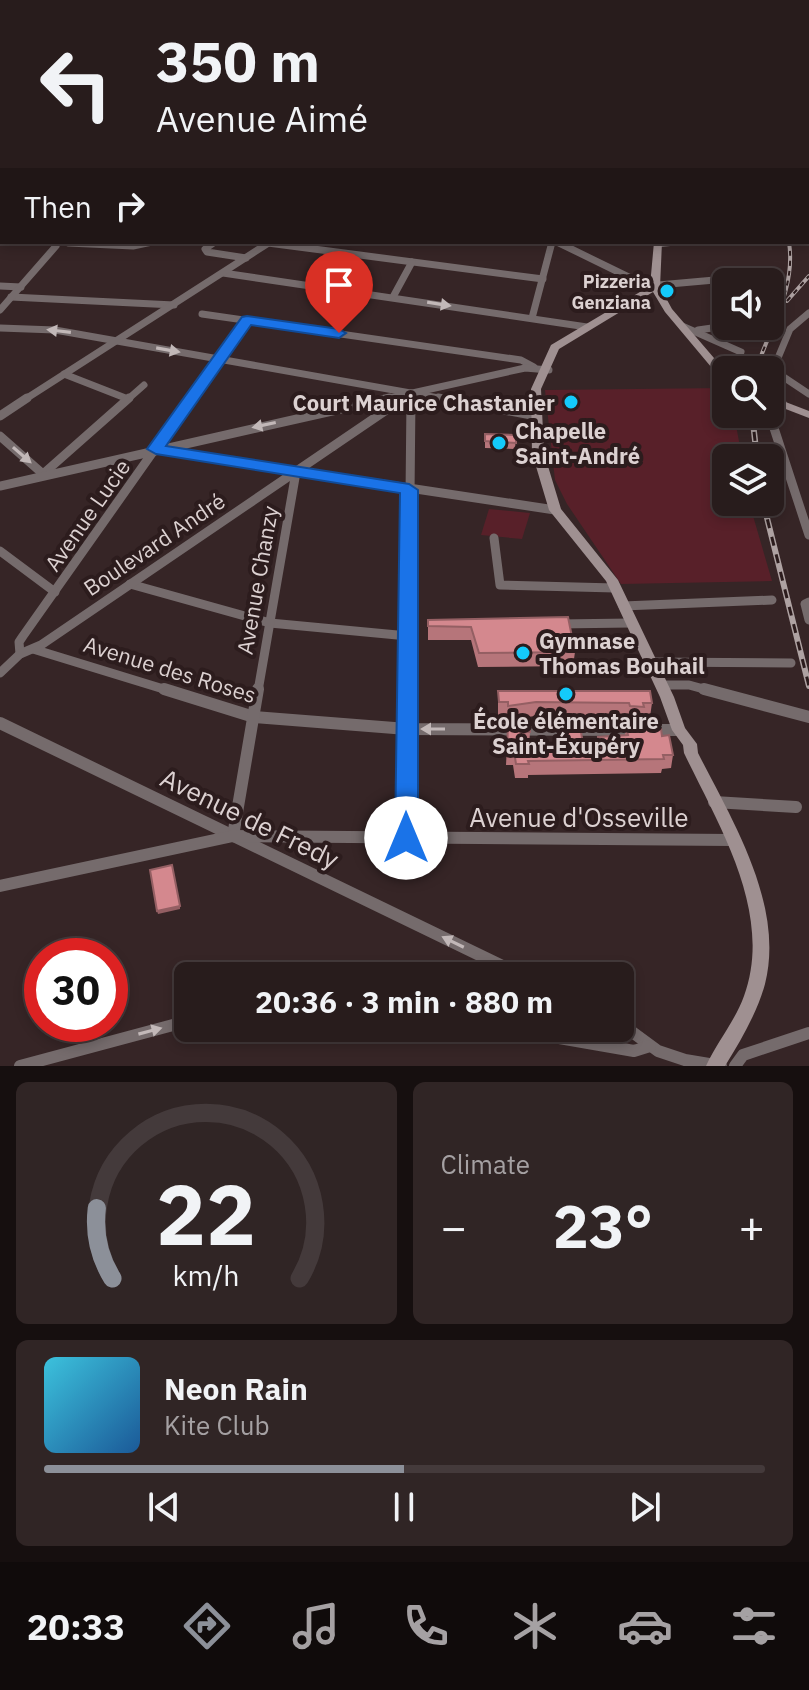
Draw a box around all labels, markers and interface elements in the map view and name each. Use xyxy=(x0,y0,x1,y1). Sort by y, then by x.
text: 350 m xyxy=(156,25,320,97)
icon: left xyxy=(24,32,128,136)
text: Avenue Aimé xyxy=(156,95,368,142)
icon: right xyxy=(108,184,152,228)
text: Then xyxy=(24,187,92,226)
pin xyxy=(305,251,373,333)
icon: arrive xyxy=(317,263,361,307)
map controls xyxy=(712,268,784,516)
button: sound xyxy=(712,268,784,340)
place label: Pizzeria Genziana xyxy=(572,270,651,314)
marker: Pizzeria Genziana xyxy=(658,282,676,300)
one-way arrow xyxy=(427,298,452,311)
one-way arrow xyxy=(46,324,71,337)
one-way arrow xyxy=(156,344,181,356)
button: search xyxy=(712,356,784,428)
place label: Court Maurice Chastanier xyxy=(292,388,555,417)
marker: Court Maurice Chastanier xyxy=(562,393,580,411)
place label: Chapelle Saint-André xyxy=(515,416,640,470)
one-way arrow xyxy=(251,419,276,432)
marker: Chapelle Saint-André xyxy=(490,434,508,452)
button: layers xyxy=(712,444,784,516)
one-way arrow xyxy=(13,445,32,463)
street label: Avenue Lucie xyxy=(38,453,136,577)
street label: Boulevard André xyxy=(78,486,230,602)
street label: Avenue Chanzy xyxy=(230,503,284,657)
place label: Gymnase Thomas Bouhail xyxy=(539,626,705,680)
street label: Avenue des Roses xyxy=(80,629,260,709)
marker: Gymnase Thomas Bouhail xyxy=(514,644,532,662)
marker: École élémentaire Saint-Éxupéry xyxy=(557,685,575,703)
place label: École élémentaire Saint-Éxupéry xyxy=(473,706,659,760)
one-way arrow xyxy=(420,723,445,735)
street label: Avenue de Fredy xyxy=(155,760,345,876)
position arrow xyxy=(364,796,448,880)
street label: Avenue d'Osseville xyxy=(469,800,689,834)
one-way arrow xyxy=(441,935,464,949)
speed limit sign: 30 xyxy=(24,938,128,1042)
text: 20:36 · 3 min · 880 m xyxy=(255,982,553,1021)
one-way arrow xyxy=(137,1025,162,1037)
text: Climate xyxy=(441,1147,530,1181)
text: 22 xyxy=(156,1160,256,1268)
text: 23° xyxy=(553,1186,653,1265)
text: − xyxy=(441,1198,467,1255)
text: + xyxy=(739,1198,765,1255)
text: km/h xyxy=(173,1257,240,1294)
text: Neon Rain xyxy=(164,1369,308,1408)
text: Kite Club xyxy=(164,1408,269,1442)
icon: previous xyxy=(142,1485,186,1529)
icon: pause xyxy=(382,1485,426,1529)
icon: next xyxy=(623,1485,667,1529)
icon: directions xyxy=(179,1598,235,1654)
icon: music xyxy=(288,1598,344,1654)
icon: phone xyxy=(398,1598,454,1654)
icon: climate xyxy=(507,1598,563,1654)
icon: car xyxy=(617,1598,673,1654)
icon: filters xyxy=(726,1598,782,1654)
text: 20:33 xyxy=(27,1603,125,1650)

